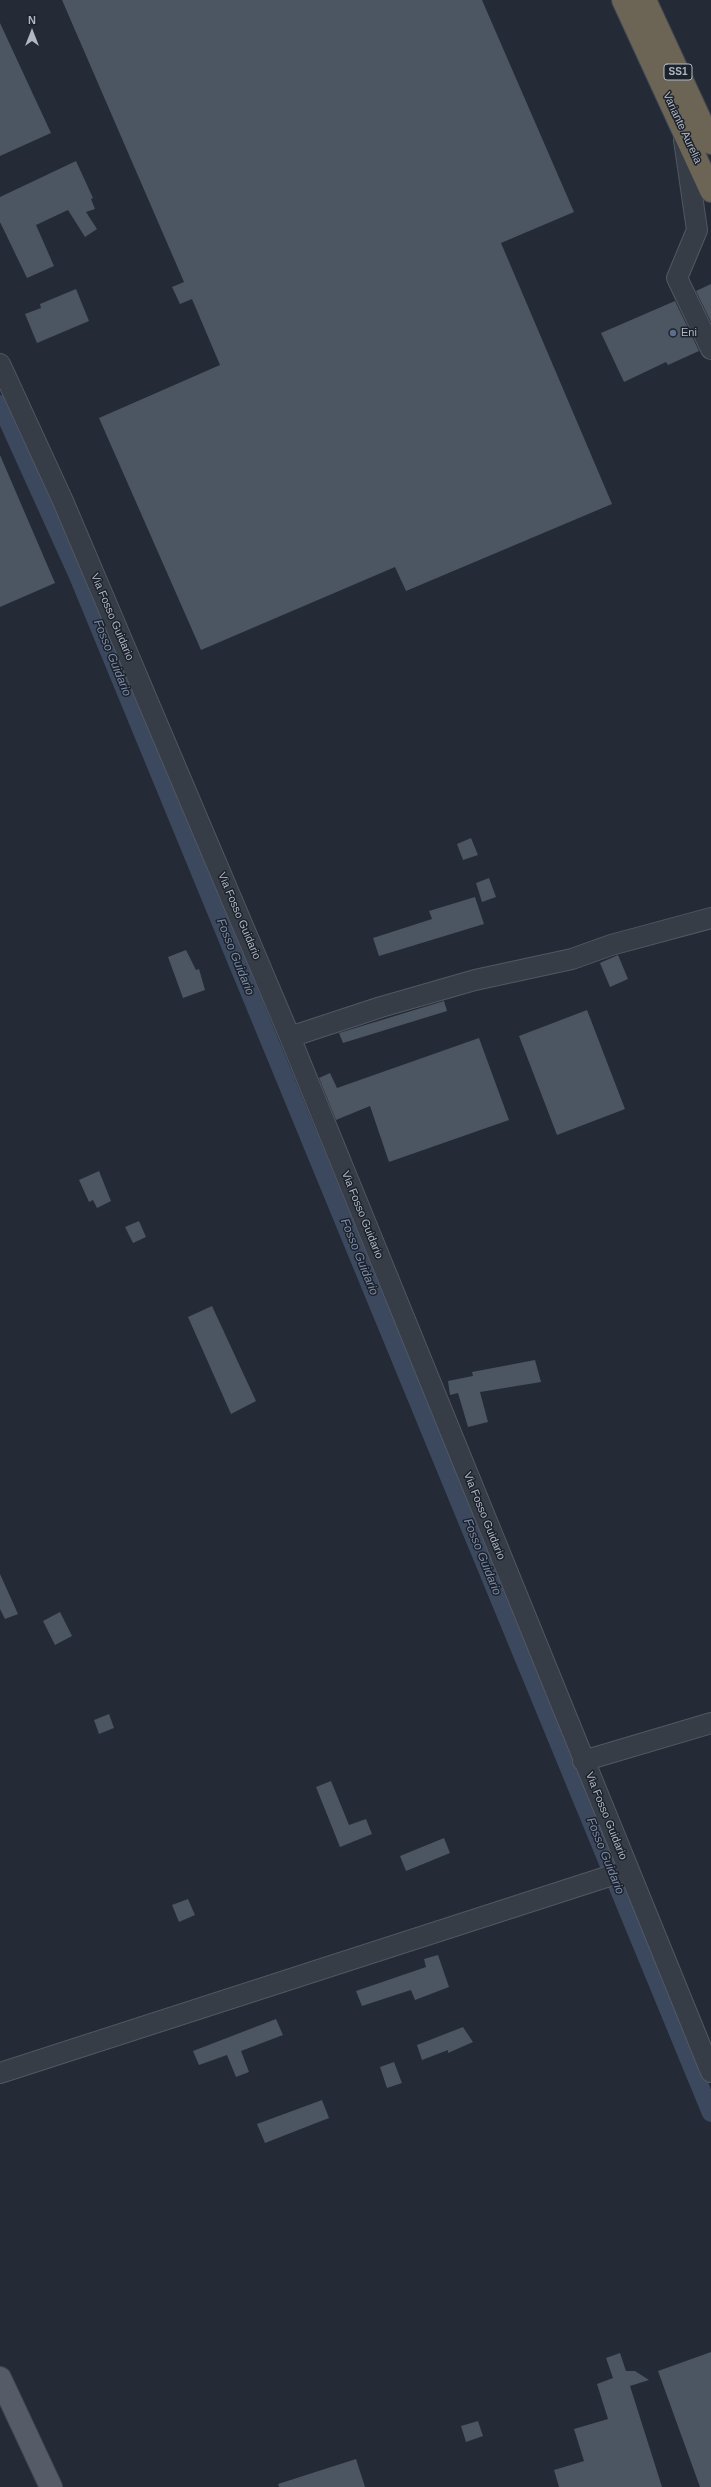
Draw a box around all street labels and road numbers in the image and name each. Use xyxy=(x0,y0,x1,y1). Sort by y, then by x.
road number: SS1 xyxy=(664,64,692,80)
street label: Variante Aurelia xyxy=(660,90,704,166)
street label: Via Fosso Guidario xyxy=(88,571,136,663)
street label: Via Fosso Guidario xyxy=(215,870,263,962)
street label: Via Fosso Guidario xyxy=(338,1169,386,1261)
street label: Via Fosso Guidario xyxy=(460,1470,508,1562)
street label: Via Fosso Guidario xyxy=(582,1770,630,1862)

